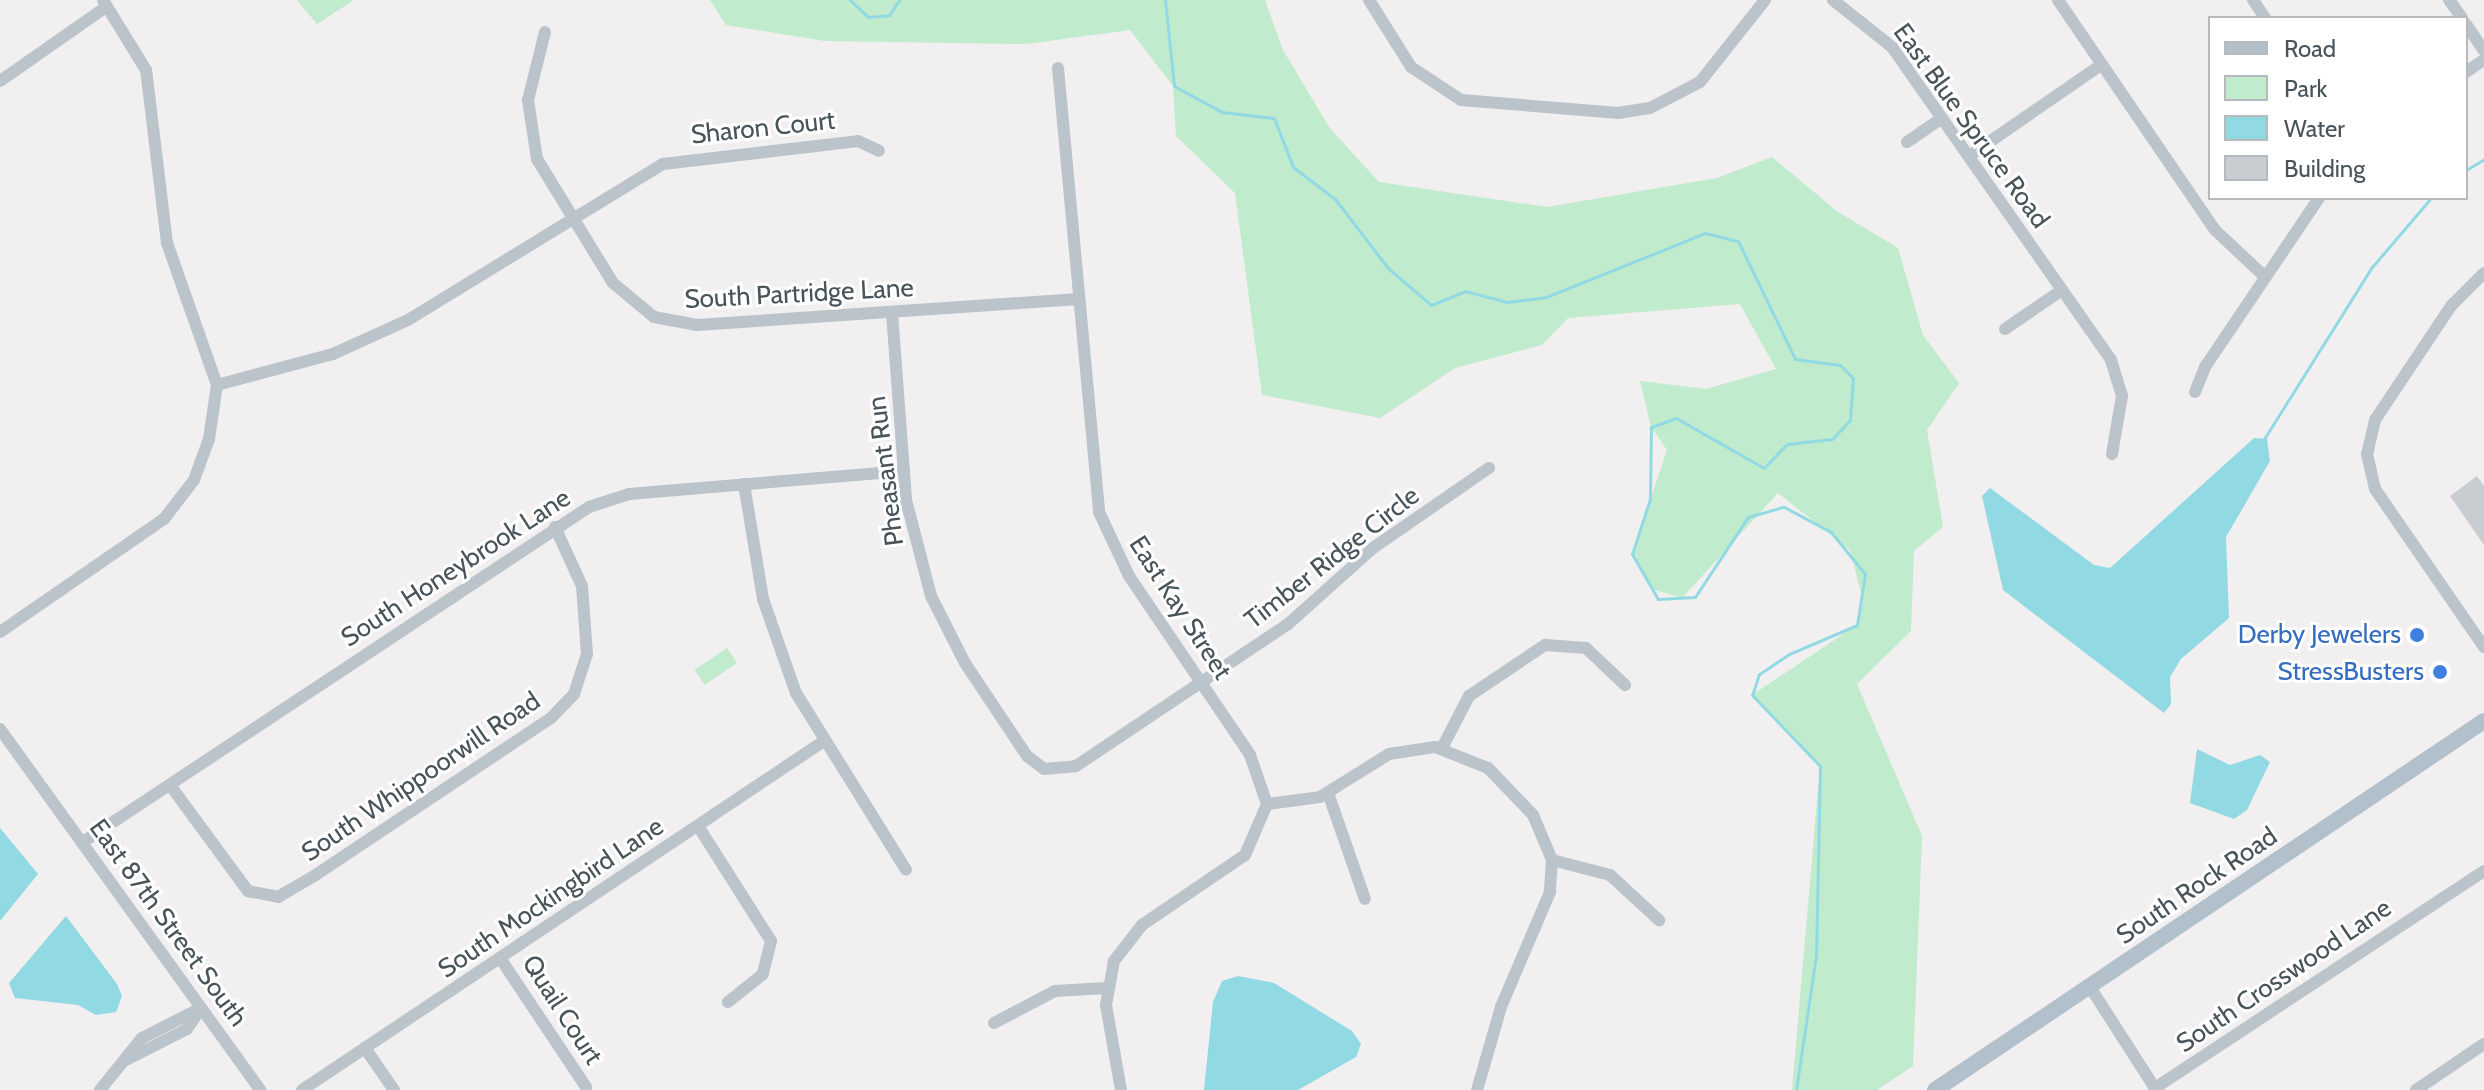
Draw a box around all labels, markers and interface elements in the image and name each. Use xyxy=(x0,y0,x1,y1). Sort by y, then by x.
legend xyxy=(2208,16,2468,200)
street label: East Blue Spruce Road xyxy=(1886,18,2056,234)
text: Road xyxy=(2284,34,2336,63)
text: Park xyxy=(2284,74,2327,103)
street label: Sharon Court xyxy=(689,105,837,151)
text: Water xyxy=(2284,114,2345,143)
text: Building xyxy=(2284,154,2365,183)
street label: South Partridge Lane xyxy=(684,272,914,316)
street label: Pheasant Run xyxy=(861,394,911,548)
street label: Timber Ridge Circle xyxy=(1239,480,1425,636)
street label: South Honeybrook Lane xyxy=(336,482,576,654)
street label: East Kay Street xyxy=(1122,530,1238,686)
place label: Derby Jewelers xyxy=(2238,619,2401,651)
marker: Derby Jewelers xyxy=(2408,626,2426,644)
place label: StressBusters xyxy=(2277,656,2424,688)
marker: StressBusters xyxy=(2431,663,2449,681)
street label: South Whippoorwill Road xyxy=(296,686,546,868)
street label: South Mockingbird Lane xyxy=(433,811,669,985)
street label: East 87th Street South xyxy=(82,813,254,1033)
street label: South Rock Road xyxy=(2111,821,2283,951)
street label: South Crosswood Lane xyxy=(2171,893,2397,1059)
street label: Quail Court xyxy=(515,949,609,1071)

